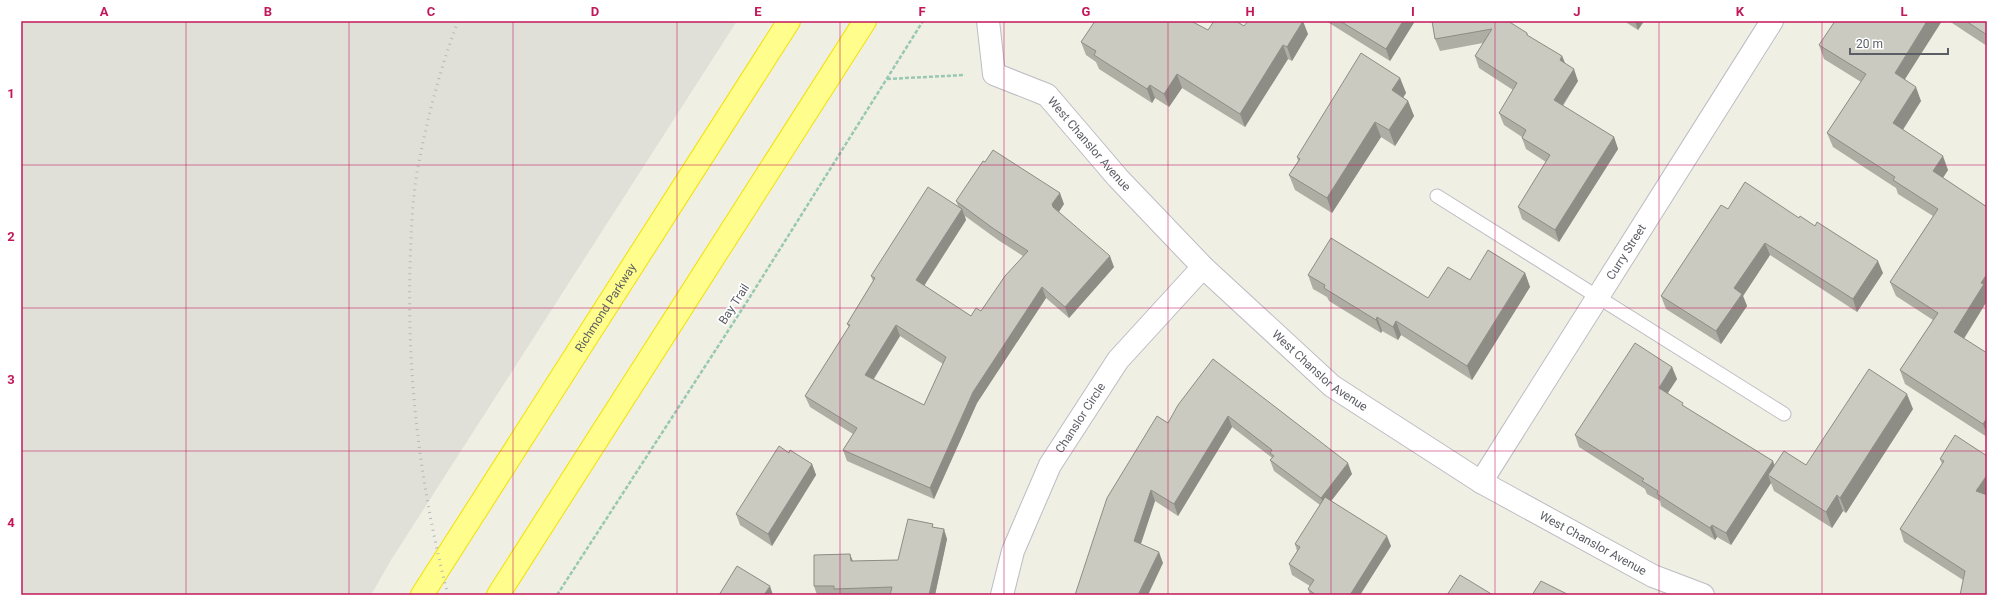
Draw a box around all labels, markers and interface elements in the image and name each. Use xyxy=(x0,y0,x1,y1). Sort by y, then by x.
text: A xyxy=(100,4,109,19)
text: B xyxy=(264,4,272,19)
text: C xyxy=(427,4,436,19)
text: D xyxy=(591,4,599,19)
text: E xyxy=(754,4,762,19)
text: F xyxy=(918,4,926,19)
text: G xyxy=(1082,4,1091,19)
text: H xyxy=(1245,4,1255,19)
text: I xyxy=(1411,4,1415,19)
text: J xyxy=(1573,4,1581,19)
text: K xyxy=(1736,4,1745,19)
text: L xyxy=(1900,4,1908,19)
scale bar xyxy=(1850,30,1948,56)
text: 20 m xyxy=(1856,37,1883,51)
text: 1 xyxy=(7,86,15,101)
street label: West Chanslor Avenue xyxy=(1045,94,1134,194)
street label: Curry Street xyxy=(1603,222,1649,282)
text: 2 xyxy=(7,229,15,244)
street label: Richmond Parkway xyxy=(572,261,639,355)
street label: Bay Trail xyxy=(716,281,752,327)
street label: West Chanslor Avenue xyxy=(1269,327,1370,414)
text: 3 xyxy=(7,372,15,387)
street label: Chanslor Circle xyxy=(1053,380,1108,456)
street label: West Chanslor Avenue xyxy=(1537,508,1649,578)
text: 4 xyxy=(7,515,15,530)

